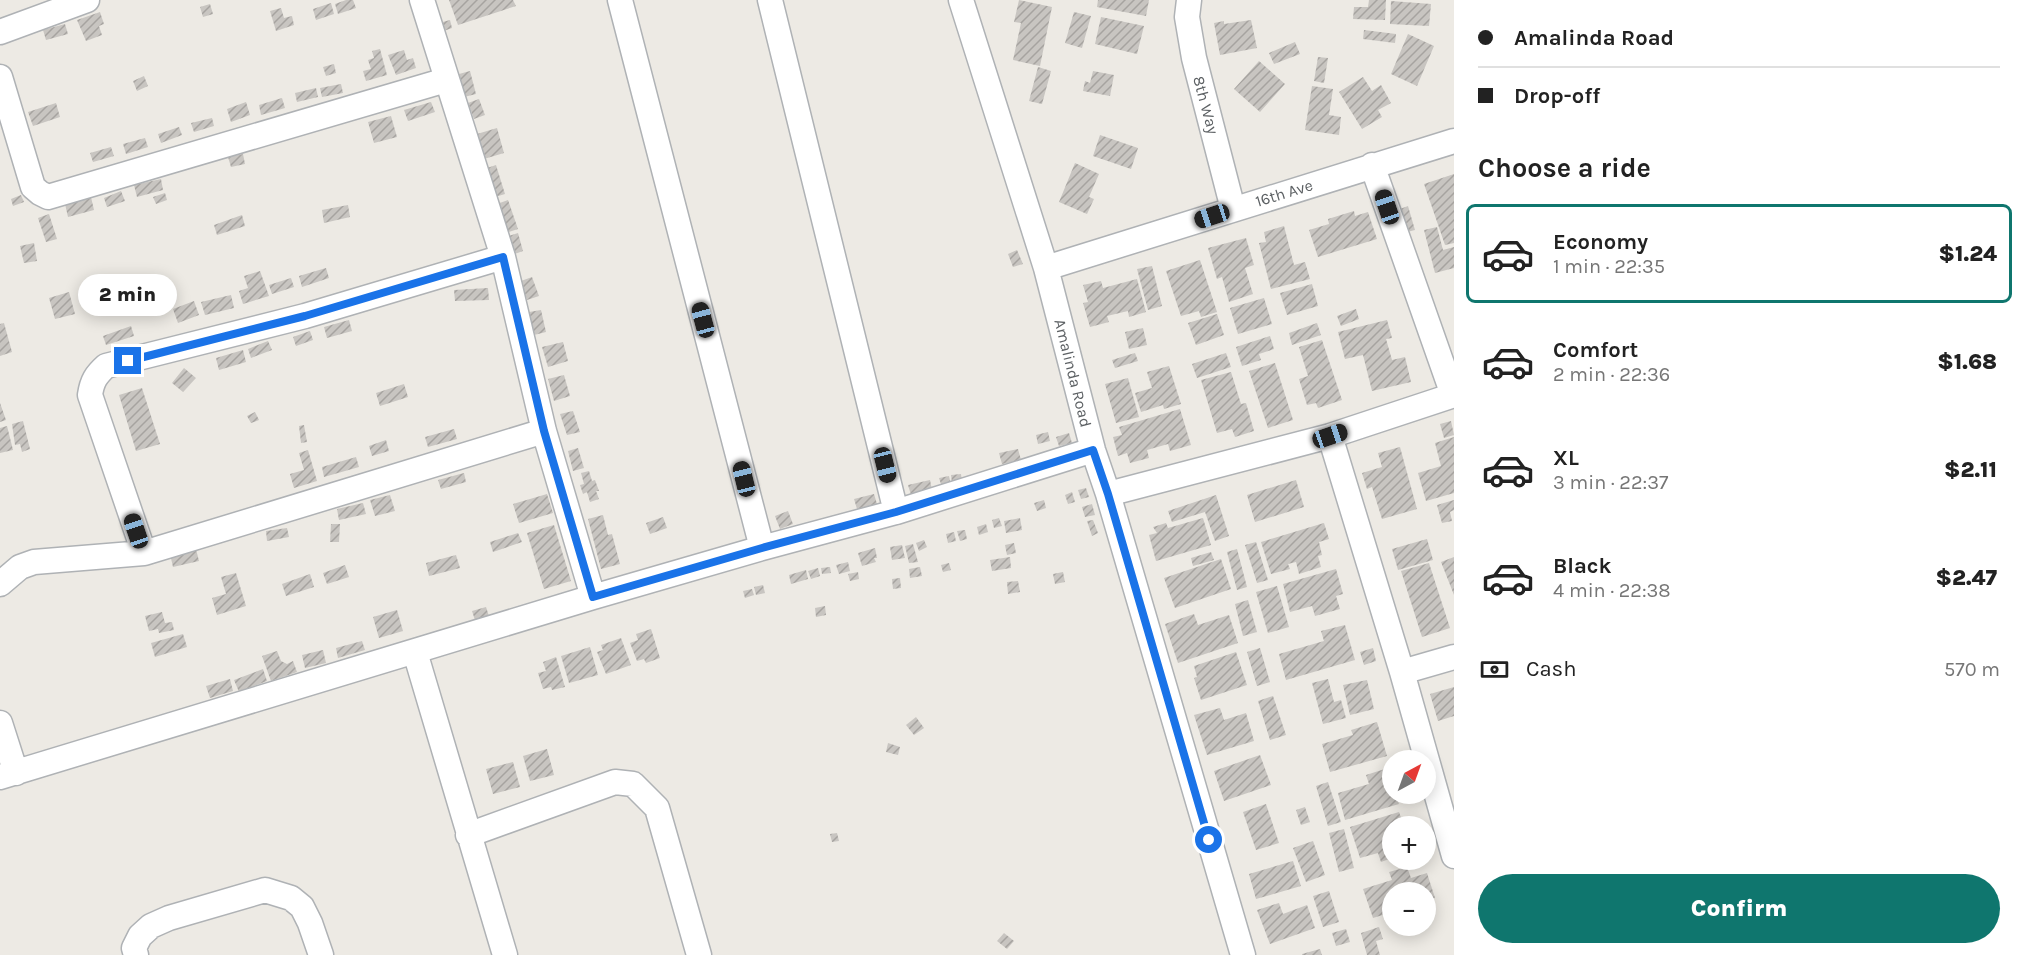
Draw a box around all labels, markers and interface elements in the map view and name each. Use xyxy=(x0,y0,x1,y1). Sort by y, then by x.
text: Amalinda Road xyxy=(1514,25,1674,51)
street label: 8th Way xyxy=(1189,74,1223,137)
text: Drop-off xyxy=(1514,83,1600,109)
text: Choose a ride xyxy=(1478,152,1651,184)
street label: 16th Ave xyxy=(1253,175,1315,211)
car xyxy=(1373,187,1401,227)
car xyxy=(1192,202,1232,230)
icon: car xyxy=(1481,227,1535,281)
text: Economy xyxy=(1553,229,1648,255)
text: $1.24 xyxy=(1939,241,1997,267)
text: 1 min · 22:35 xyxy=(1553,255,1665,278)
callout: 2 min xyxy=(78,274,178,316)
text: 2 min xyxy=(99,283,156,306)
car xyxy=(690,300,716,340)
street label: Amalinda Road xyxy=(1050,317,1096,429)
icon: car xyxy=(1481,335,1535,389)
text: Comfort xyxy=(1553,337,1638,363)
route end xyxy=(114,347,141,374)
text: $1.68 xyxy=(1937,349,1997,375)
text: 2 min · 22:36 xyxy=(1553,363,1670,386)
car xyxy=(1310,422,1350,450)
icon: car xyxy=(1481,443,1535,497)
car xyxy=(872,445,898,485)
text: XL xyxy=(1553,445,1579,471)
text: $2.11 xyxy=(1944,457,1997,483)
car xyxy=(731,459,757,499)
text: 3 min · 22:37 xyxy=(1553,471,1668,494)
car xyxy=(122,511,150,551)
icon: car xyxy=(1481,551,1535,605)
text: Black xyxy=(1553,553,1612,579)
text: $2.47 xyxy=(1935,565,1997,591)
text: 4 min · 22:38 xyxy=(1553,579,1671,602)
icon: cash xyxy=(1478,653,1511,686)
text: Cash xyxy=(1526,656,1576,682)
text: 570 m xyxy=(1944,658,2000,681)
north arrow xyxy=(1382,750,1436,804)
map controls xyxy=(1382,750,1436,936)
button: + xyxy=(1382,816,1436,870)
route start xyxy=(1195,826,1222,853)
button: Confirm xyxy=(1478,874,2000,943)
button: − xyxy=(1382,882,1436,936)

